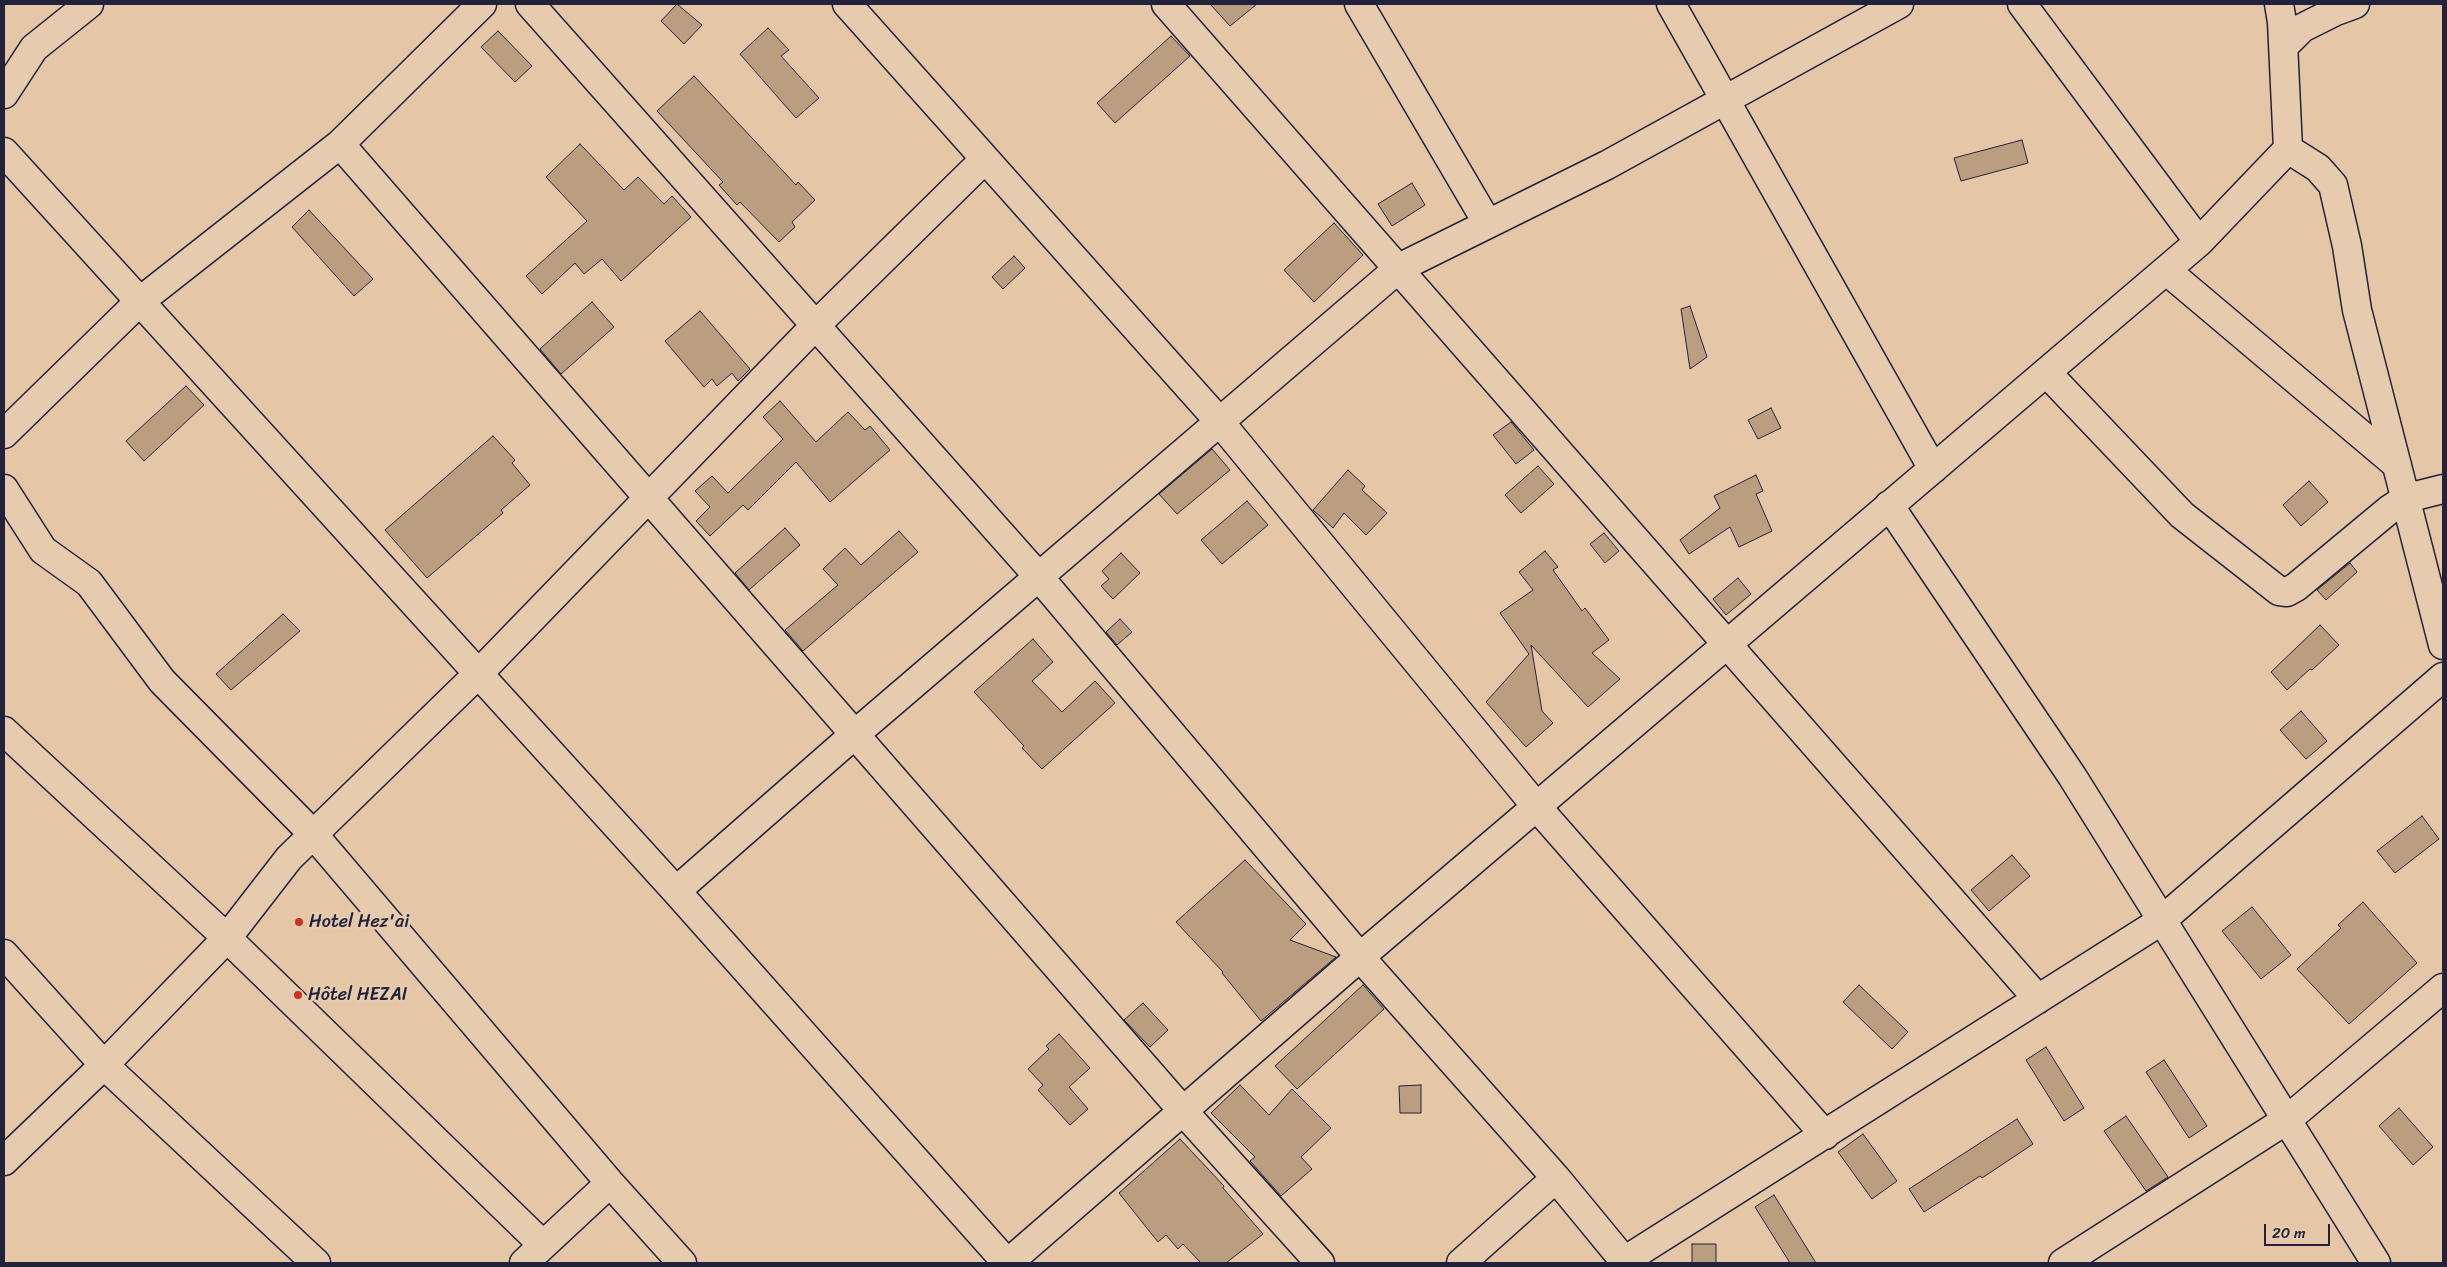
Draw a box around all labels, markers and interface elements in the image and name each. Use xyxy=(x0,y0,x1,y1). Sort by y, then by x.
place label: Hotel Hez'ai xyxy=(309,911,409,933)
marker: Hotel Hez'ai xyxy=(293,916,305,928)
place label: Hôtel HEZAI xyxy=(308,984,407,1006)
marker: Hôtel HEZAI xyxy=(292,989,304,1001)
scale bar xyxy=(2267,1214,2333,1246)
text: 20 m xyxy=(2272,1220,2306,1246)

